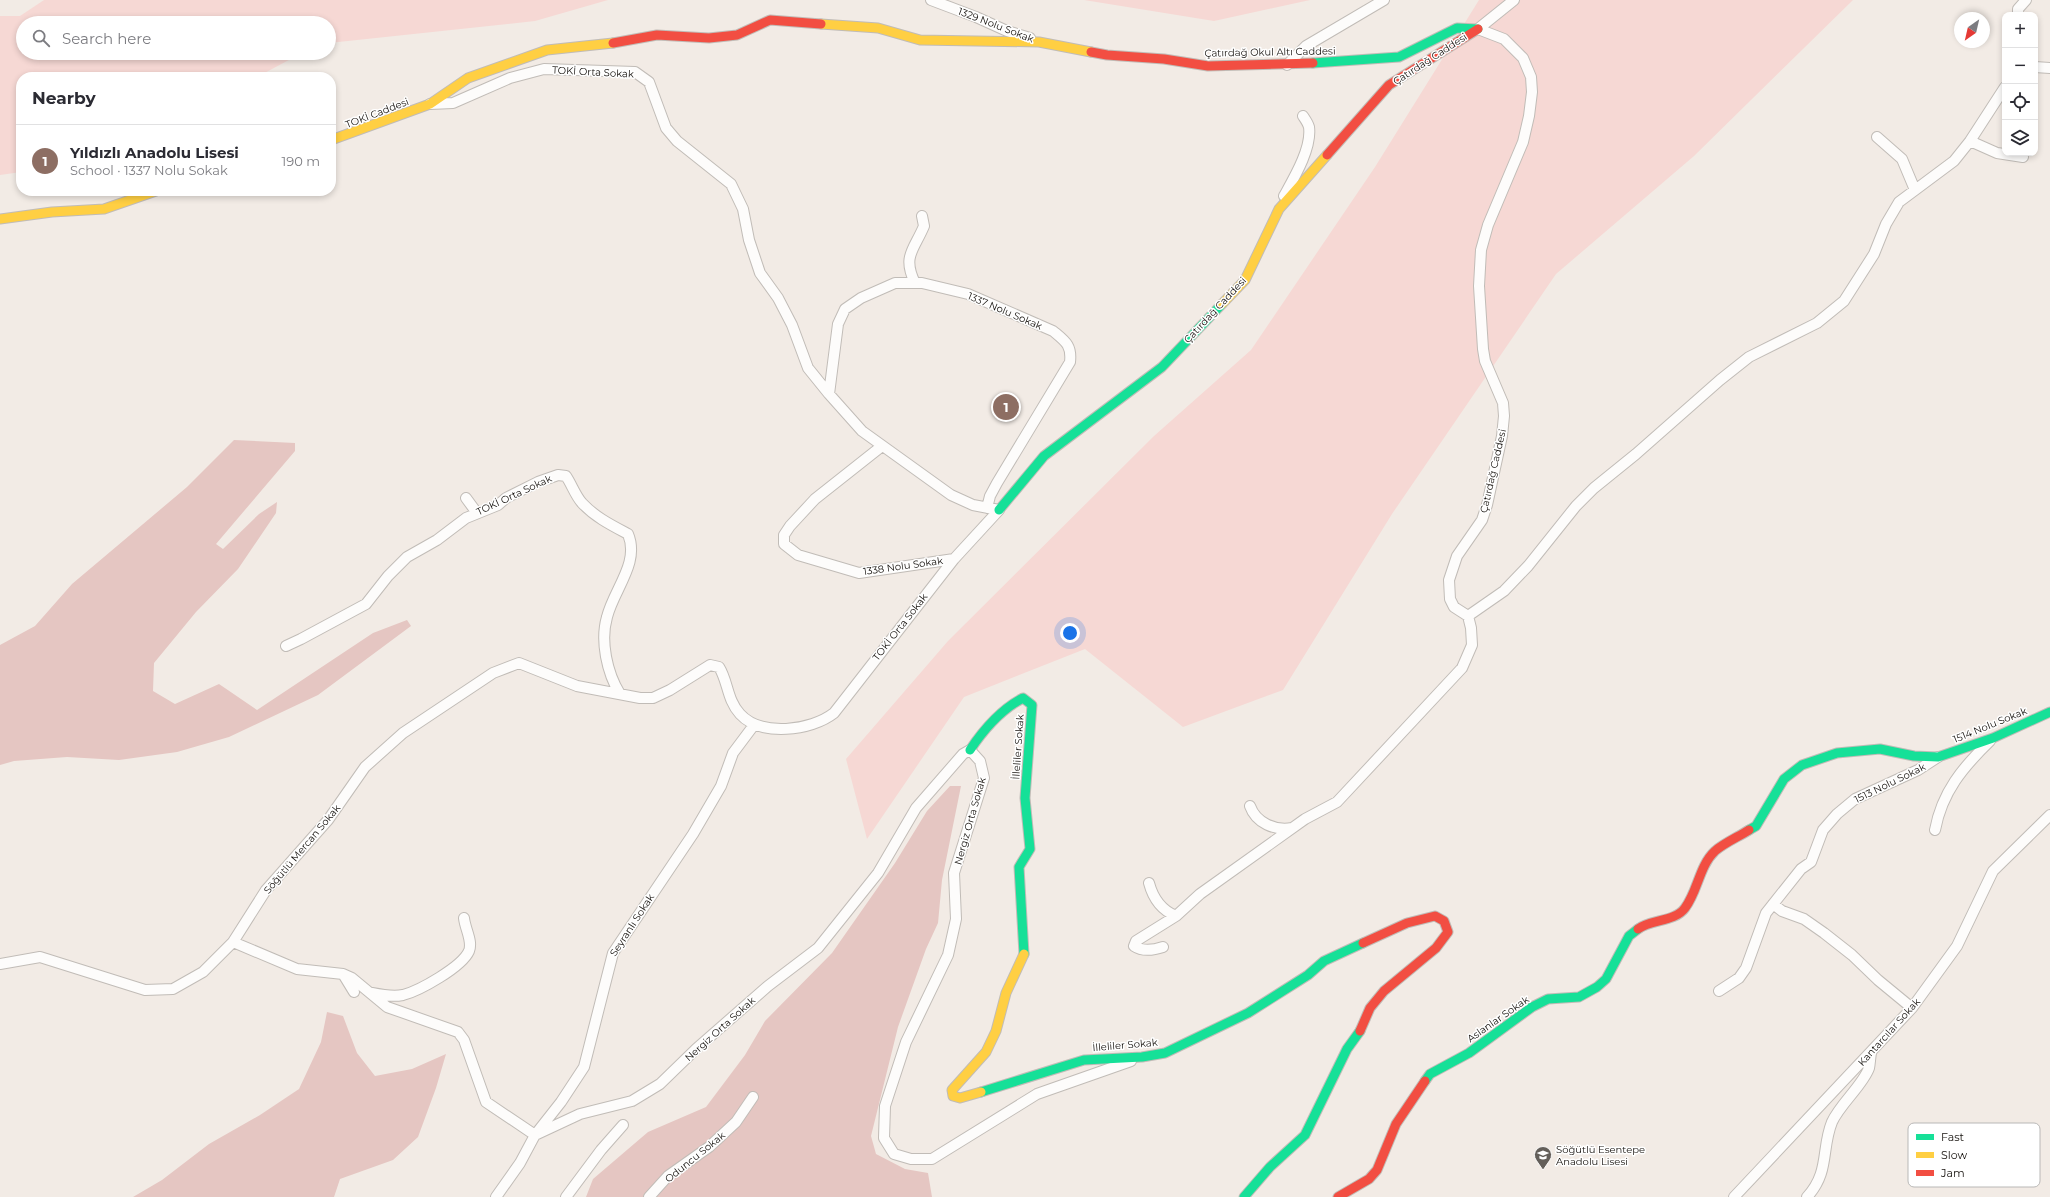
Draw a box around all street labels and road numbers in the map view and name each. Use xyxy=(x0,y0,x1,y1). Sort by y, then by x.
street label: 1329 Nolu Sokak xyxy=(956,5,1036,45)
street label: Çatırdağ Caddesi xyxy=(1390,30,1470,88)
street label: Çatırdağ Okul Altı Caddesi xyxy=(1204,44,1336,60)
street label: TOKİ Orta Sokak xyxy=(552,63,634,81)
street label: TOKİ Caddesi xyxy=(343,95,411,131)
street label: Çatırdağ Caddesi xyxy=(1181,274,1249,346)
street label: 1337 Nolu Sokak xyxy=(966,289,1044,333)
street label: Çatırdağ Caddesi xyxy=(1477,428,1509,514)
street label: TOKİ Orta Sokak xyxy=(474,472,554,518)
street label: 1338 Nolu Sokak xyxy=(862,554,944,578)
street label: TOKİ Orta Sokak xyxy=(870,591,930,663)
street label: 1514 Nolu Sokak xyxy=(1951,704,2029,746)
street label: İlleliler Sokak xyxy=(1009,714,1027,780)
street label: 1513 Nolu Sokak xyxy=(1852,760,1928,806)
street label: Nergiz Orta Sokak xyxy=(951,776,989,866)
street label: Söğütlü Mercan Sokak xyxy=(261,802,343,896)
street label: Seyranlı Sokak xyxy=(607,891,657,959)
street label: Aslanlar Sokak xyxy=(1464,993,1532,1045)
street label: Nergiz Orta Sokak xyxy=(682,994,758,1064)
street label: Kantarcılar Sokak xyxy=(1855,995,1923,1069)
street label: İlleliler Sokak xyxy=(1092,1036,1158,1054)
street label: Oduncu Sokak xyxy=(662,1129,728,1185)

